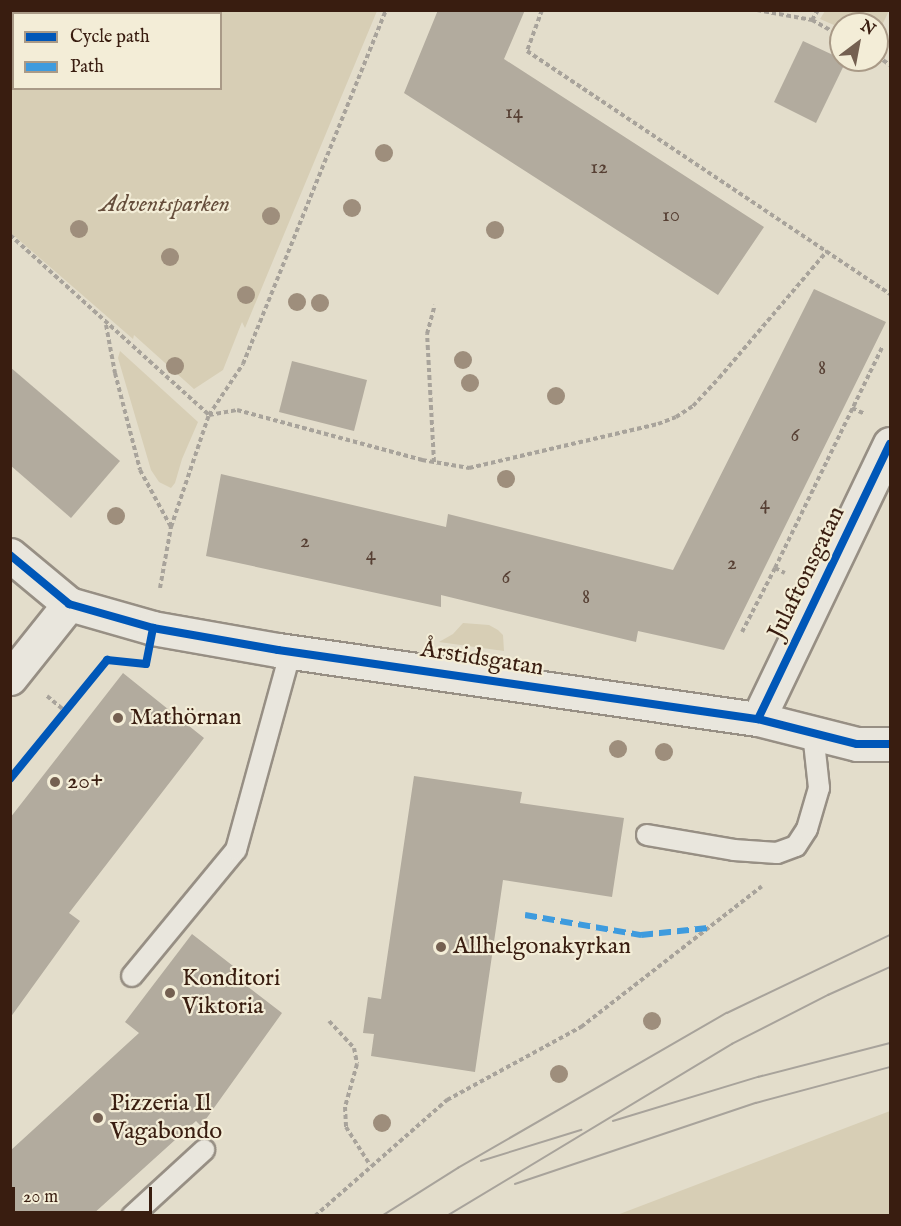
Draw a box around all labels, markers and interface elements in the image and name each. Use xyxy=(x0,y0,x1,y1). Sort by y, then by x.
legend xyxy=(12,12,222,90)
north arrow xyxy=(829,12,889,72)
text: N xyxy=(856,16,879,41)
text: Cycle path xyxy=(70,26,150,49)
text: Path xyxy=(70,56,104,79)
house number: 14 xyxy=(505,100,523,126)
house number: 12 xyxy=(590,155,608,181)
park label: Adventsparken xyxy=(100,191,230,219)
house number: 10 xyxy=(662,203,680,229)
house number: 8 xyxy=(818,356,826,382)
house number: 6 xyxy=(791,423,799,449)
house number: 4 xyxy=(760,491,770,517)
street label: Julaftonsgatan xyxy=(762,502,852,644)
house number: 2 xyxy=(300,529,310,555)
house number: 4 xyxy=(366,542,376,568)
house number: 2 xyxy=(727,551,737,577)
house number: 6 xyxy=(502,565,510,591)
house number: 8 xyxy=(582,585,590,611)
street label: Årstidsgatan xyxy=(418,635,546,683)
place label: Mathörnan xyxy=(130,704,241,732)
marker: Mathörnan xyxy=(111,711,125,725)
place label: 20+ xyxy=(67,768,104,796)
marker: 20+ xyxy=(48,775,62,789)
place label: Allhelgonakyrkan xyxy=(453,933,631,961)
marker: Allhelgonakyrkan xyxy=(434,940,448,954)
place label: Konditori Viktoria xyxy=(182,965,280,1021)
marker: Konditori Viktoria xyxy=(163,986,177,1000)
place label: Pizzeria Il Vagabondo xyxy=(110,1090,222,1146)
marker: Pizzeria Il Vagabondo xyxy=(91,1111,105,1125)
scale bar xyxy=(15,1175,154,1213)
text: 20 m xyxy=(23,1186,58,1209)

